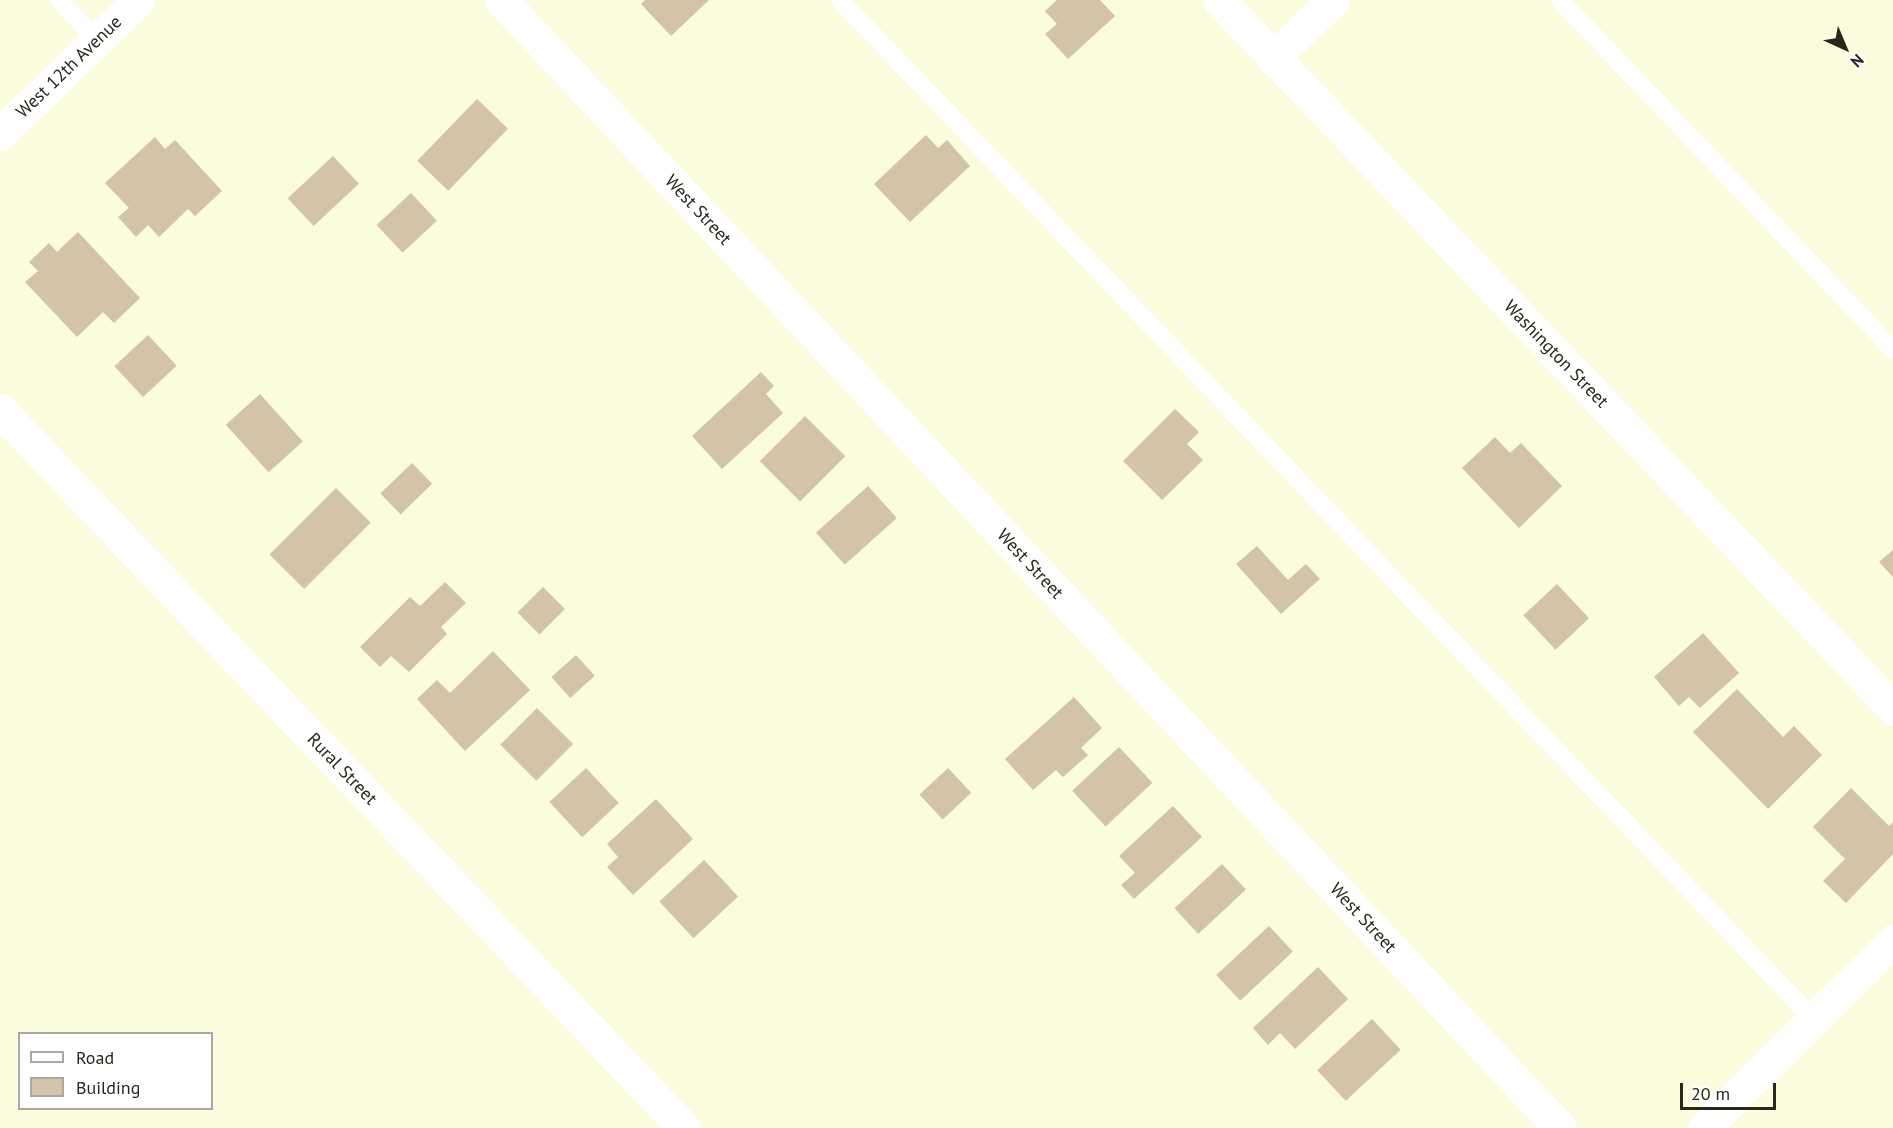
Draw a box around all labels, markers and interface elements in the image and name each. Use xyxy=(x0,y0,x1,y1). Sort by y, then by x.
street label: West 12th Avenue xyxy=(12,11,126,123)
north arrow xyxy=(1815,18,1875,78)
text: N xyxy=(1847,50,1868,72)
street label: West Street xyxy=(660,171,736,249)
street label: Washington Street xyxy=(1499,296,1613,412)
street label: West Street xyxy=(992,525,1068,603)
street label: Rural Street xyxy=(303,729,381,809)
street label: West Street xyxy=(1325,879,1401,957)
legend xyxy=(18,1032,213,1110)
text: Road xyxy=(76,1046,114,1069)
scale bar xyxy=(1683,1071,1779,1109)
text: Building xyxy=(76,1076,140,1099)
text: 20 m xyxy=(1691,1082,1730,1105)

